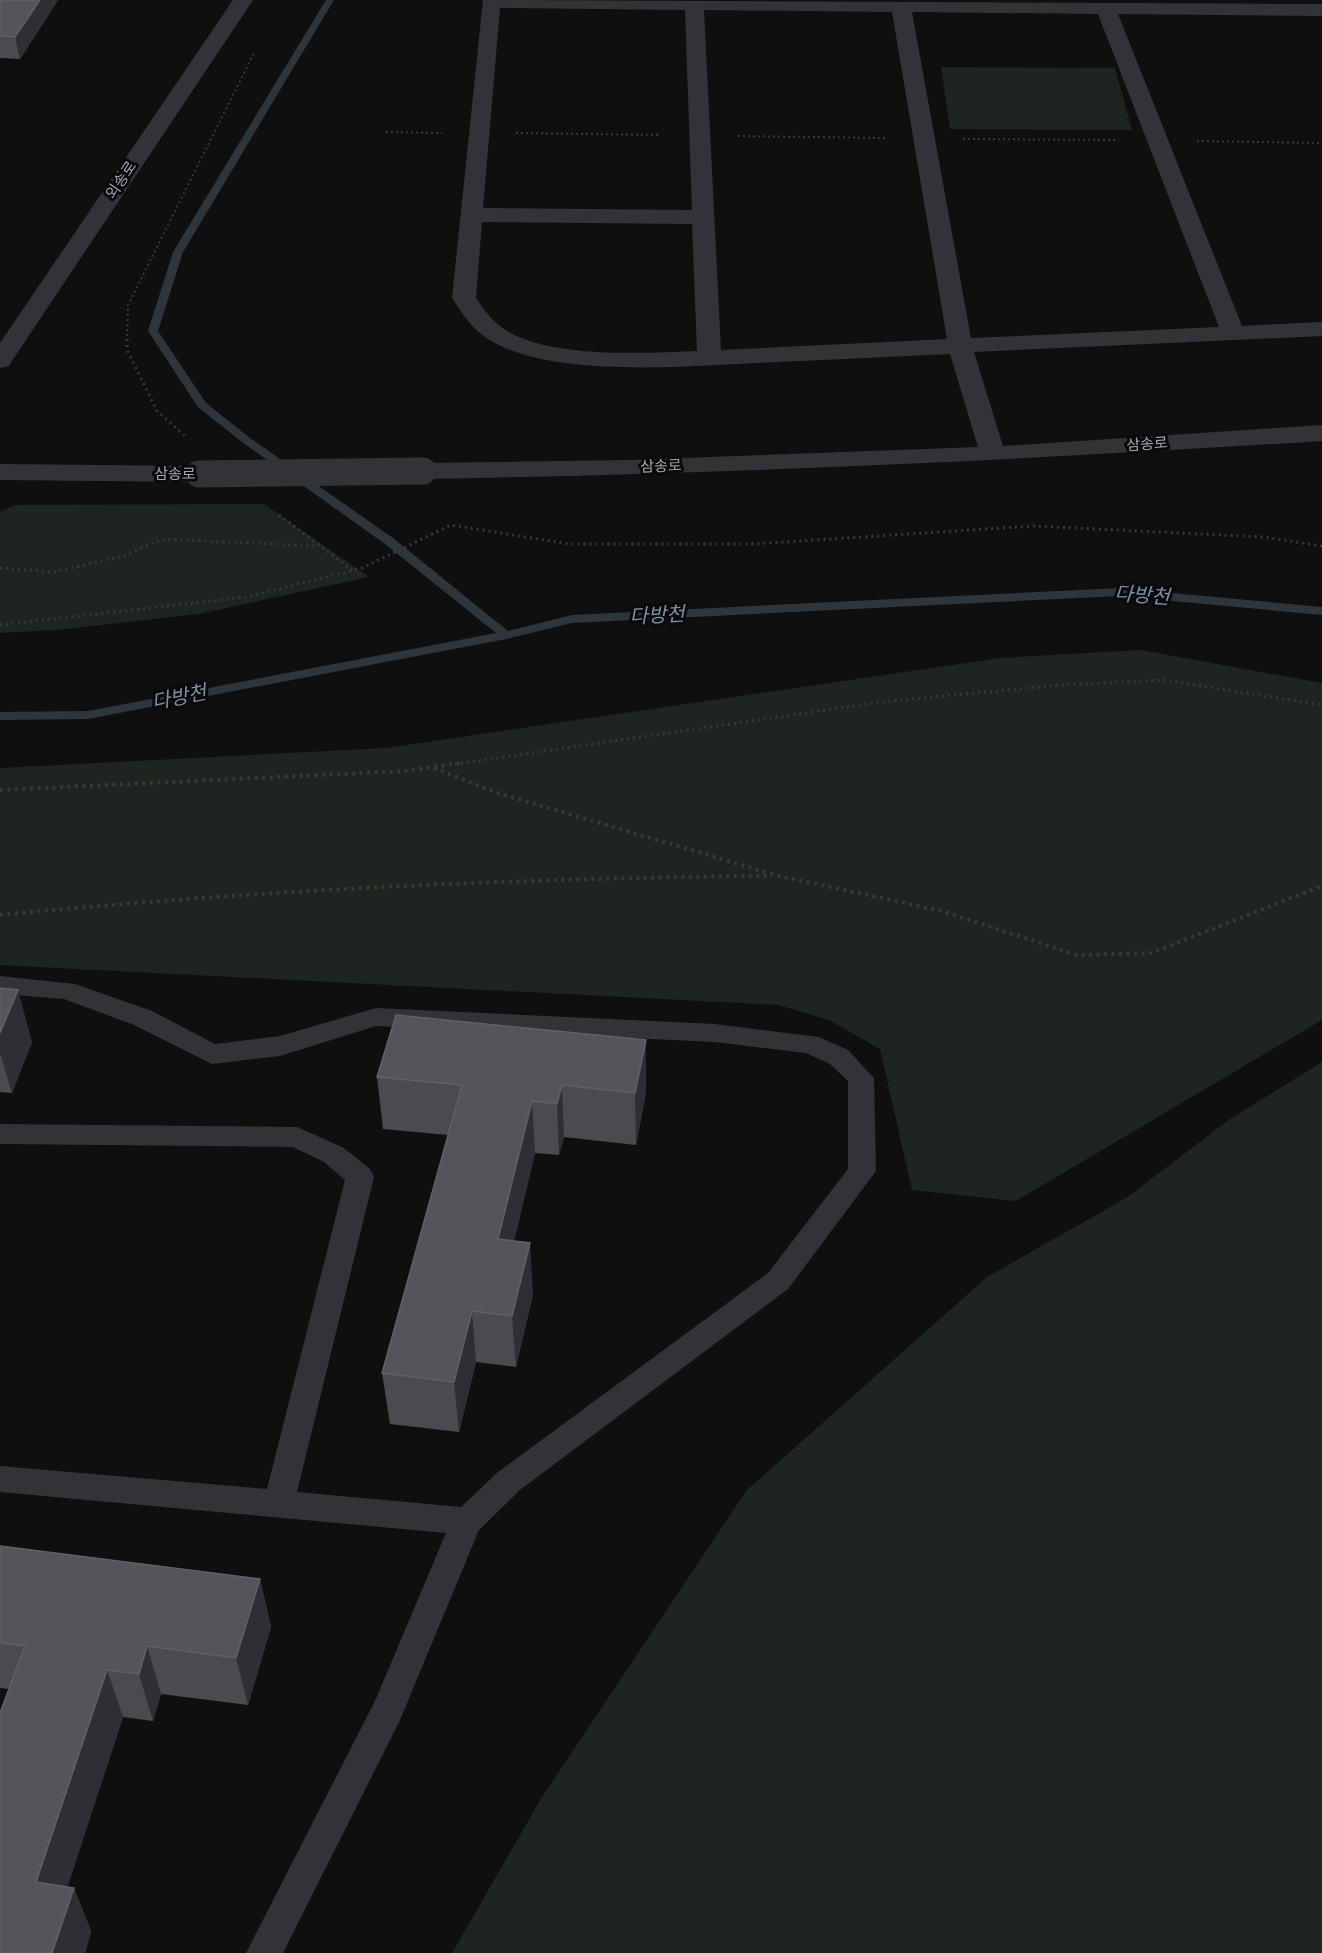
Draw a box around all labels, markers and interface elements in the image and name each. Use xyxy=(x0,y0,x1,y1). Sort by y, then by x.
street label: 외송로 xyxy=(101,157,139,202)
street label: 삼송로 xyxy=(1126,433,1168,453)
street label: 삼송로 xyxy=(640,455,682,475)
street label: 삼송로 xyxy=(154,464,196,482)
water label: 다방천 xyxy=(1114,580,1173,608)
water label: 다방천 xyxy=(629,600,688,627)
water label: 다방천 xyxy=(149,678,211,713)

